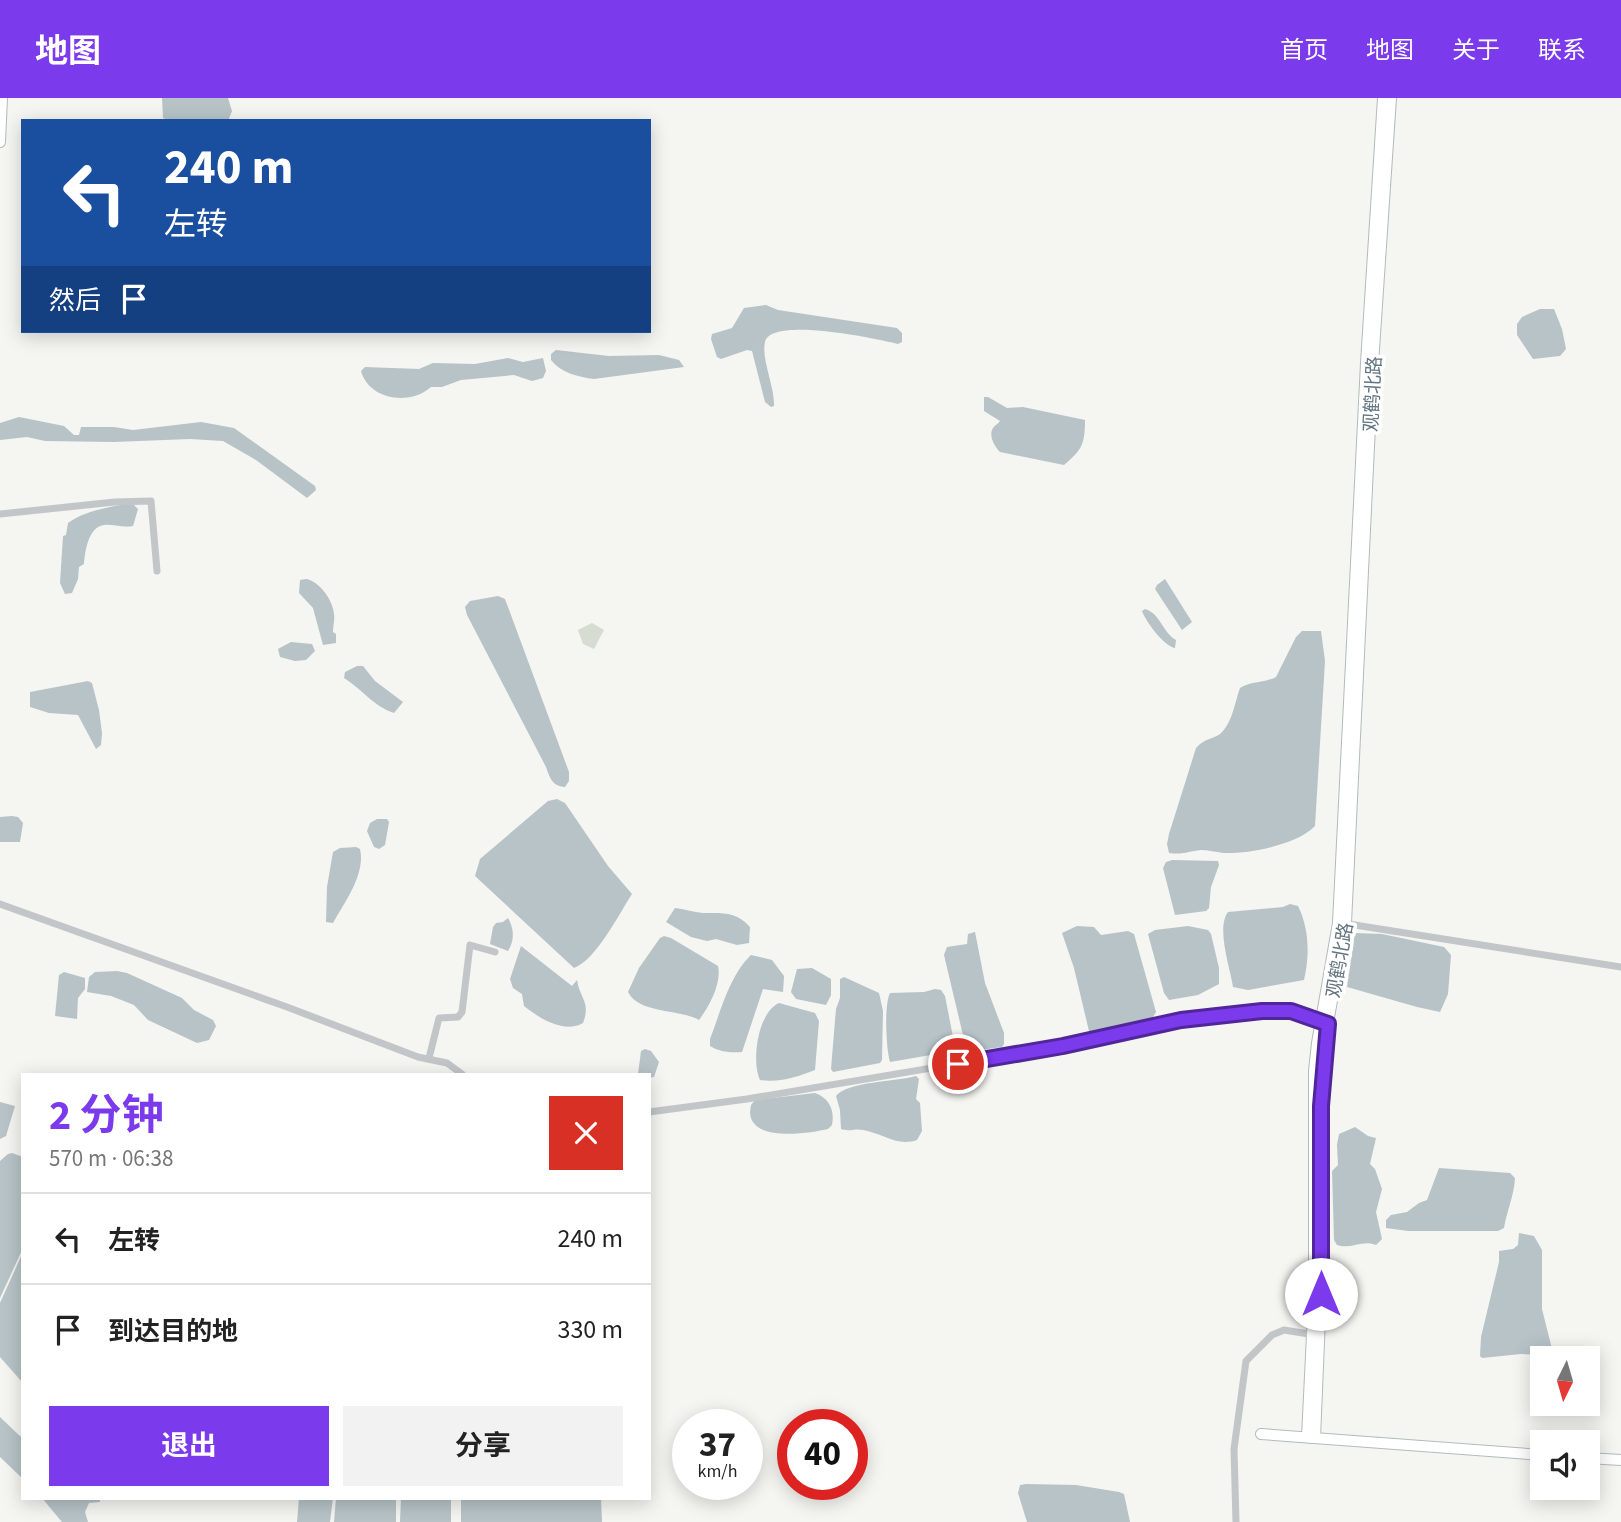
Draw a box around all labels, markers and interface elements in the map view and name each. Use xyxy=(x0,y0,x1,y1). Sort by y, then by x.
text: 地图 xyxy=(35,28,101,75)
text: 首页 xyxy=(1280,33,1328,68)
text: 地图 xyxy=(1366,33,1414,68)
text: 关于 xyxy=(1452,33,1500,68)
text: 联系 xyxy=(1538,33,1586,68)
text: 240 m xyxy=(164,133,293,203)
icon: left xyxy=(49,147,140,238)
text: 左转 xyxy=(164,202,228,248)
icon: arrive xyxy=(115,280,153,318)
text: 然后 xyxy=(49,282,101,319)
street label: 观鹤北路 xyxy=(1358,355,1389,433)
street label: 观鹤北路 xyxy=(1321,920,1360,1000)
pin xyxy=(928,1034,988,1094)
icon: arrive xyxy=(939,1045,977,1083)
text: 2 分钟 xyxy=(49,1086,164,1146)
button: close xyxy=(549,1096,623,1170)
text: 570 m · 06:38 xyxy=(49,1142,173,1175)
icon: left xyxy=(49,1220,87,1258)
text: 240 m xyxy=(557,1220,623,1257)
text: 左转 xyxy=(108,1222,160,1259)
position arrow xyxy=(1284,1257,1358,1331)
icon: arrive xyxy=(49,1311,87,1349)
text: 330 m xyxy=(557,1311,623,1348)
text: 到达目的地 xyxy=(108,1313,238,1350)
north arrow xyxy=(1530,1346,1600,1416)
map controls xyxy=(1530,1346,1600,1500)
button: 退出 xyxy=(49,1406,329,1486)
button: 分享 xyxy=(343,1406,623,1486)
speed limit sign: 40 xyxy=(777,1409,868,1500)
text: 37 xyxy=(699,1420,736,1470)
button: sound xyxy=(1530,1430,1600,1500)
text: km/h xyxy=(698,1459,737,1484)

